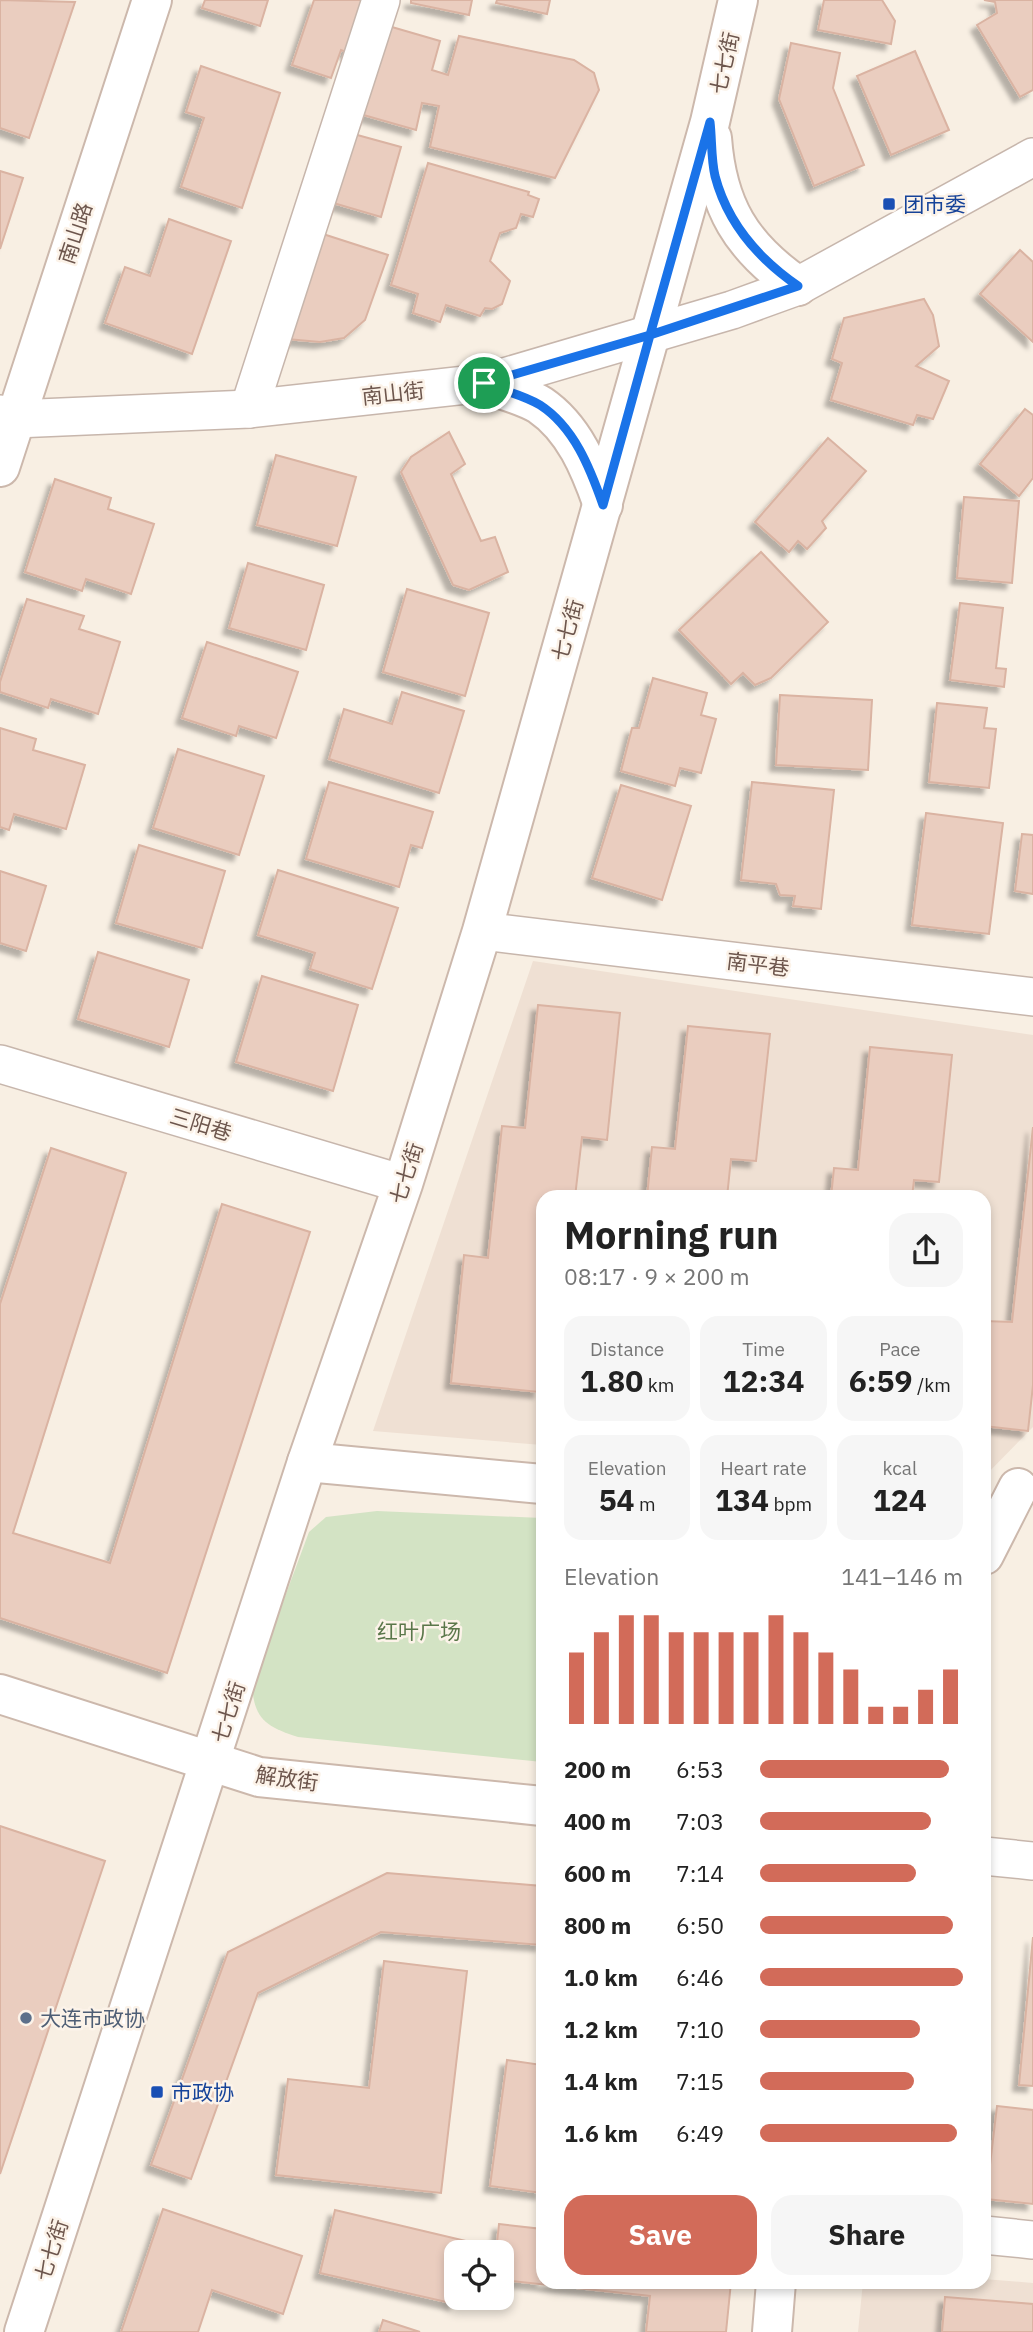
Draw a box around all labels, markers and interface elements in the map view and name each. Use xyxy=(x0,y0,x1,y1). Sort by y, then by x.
street label: 七七街 xyxy=(703,29,745,97)
place label: 团市委 xyxy=(903,190,966,218)
marker: 团市委 xyxy=(881,196,897,212)
street label: 南山路 xyxy=(52,199,98,267)
pin xyxy=(454,353,514,413)
icon: arrive xyxy=(465,364,503,402)
street label: 南山街 xyxy=(360,376,426,410)
street label: 七七街 xyxy=(545,596,589,664)
street label: 南平巷 xyxy=(725,946,791,982)
street label: 三阳巷 xyxy=(167,1101,235,1147)
street label: 七七街 xyxy=(383,1139,429,1207)
text: Morning run xyxy=(564,1210,779,1259)
button: share xyxy=(889,1213,963,1287)
text: 08:17 · 9 × 200 m xyxy=(564,1261,750,1291)
text: Distance xyxy=(590,1337,664,1361)
text: Time xyxy=(742,1337,785,1361)
text: Pace xyxy=(879,1337,921,1361)
text: 1.80 xyxy=(580,1361,643,1400)
text: 12:34 xyxy=(723,1361,804,1400)
text: 6:59 xyxy=(849,1361,913,1400)
text: km xyxy=(643,1373,674,1397)
text: /km xyxy=(913,1373,951,1397)
text: Elevation xyxy=(588,1456,667,1480)
text: Heart rate xyxy=(720,1456,807,1480)
text: kcal xyxy=(883,1456,917,1480)
text: 54 xyxy=(599,1480,635,1519)
text: 134 xyxy=(715,1480,769,1519)
text: 124 xyxy=(873,1480,927,1519)
text: m xyxy=(635,1492,656,1516)
text: bpm xyxy=(769,1492,812,1516)
text: Elevation xyxy=(564,1561,659,1591)
text: 141–146 m xyxy=(841,1561,963,1591)
park label: 红叶广场 xyxy=(377,1617,461,1645)
street label: 七七街 xyxy=(205,1678,251,1746)
text: 200 m xyxy=(564,1754,631,1784)
text: 6:53 xyxy=(676,1754,724,1784)
street label: 解放街 xyxy=(254,1760,320,1796)
text: 400 m xyxy=(564,1806,631,1836)
text: 7:03 xyxy=(676,1806,724,1836)
text: 600 m xyxy=(564,1858,631,1888)
text: 7:14 xyxy=(676,1858,724,1888)
text: 800 m xyxy=(564,1910,631,1940)
text: 6:50 xyxy=(676,1910,724,1940)
text: 1.0 km xyxy=(564,1962,638,1992)
text: 6:46 xyxy=(676,1962,724,1992)
place label: 大连市政协 xyxy=(40,2004,145,2032)
marker: 大连市政协 xyxy=(18,2010,34,2026)
text: 1.2 km xyxy=(564,2014,638,2044)
text: 7:10 xyxy=(676,2014,724,2044)
text: 1.4 km xyxy=(564,2066,638,2096)
text: 7:15 xyxy=(676,2066,724,2096)
place label: 市政协 xyxy=(171,2078,234,2106)
marker: 市政协 xyxy=(149,2084,165,2100)
text: 1.6 km xyxy=(564,2118,638,2148)
text: 6:49 xyxy=(676,2118,724,2148)
button: Save xyxy=(564,2195,757,2275)
button: Share xyxy=(771,2195,963,2275)
street label: 七七街 xyxy=(28,2216,74,2284)
map controls xyxy=(444,2240,514,2310)
button: locate xyxy=(444,2240,514,2310)

